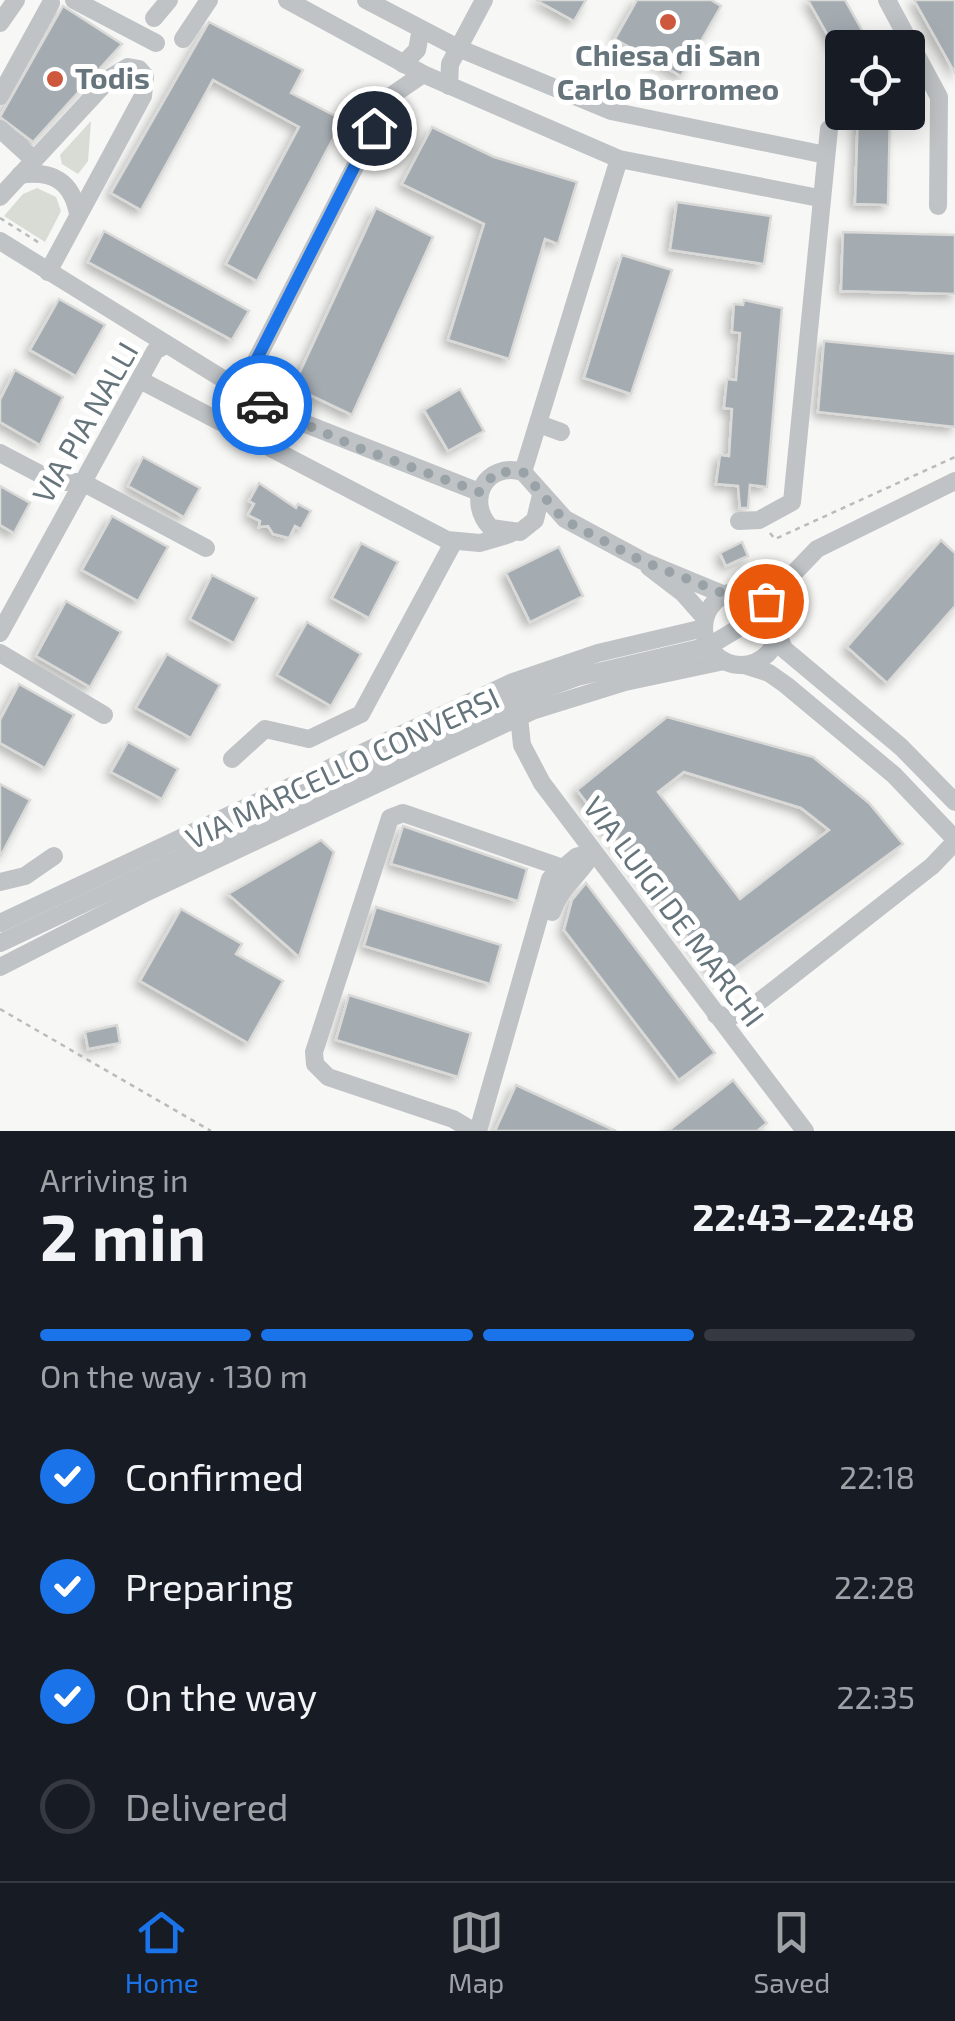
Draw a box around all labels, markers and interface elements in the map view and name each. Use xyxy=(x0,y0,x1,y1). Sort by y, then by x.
marker: Chiesa di San Carlo Borromeo xyxy=(657,11,679,33)
map controls xyxy=(825,30,925,130)
button: locate xyxy=(825,30,925,130)
place label: Chiesa di San Carlo Borromeo xyxy=(557,36,779,106)
place label: Todis xyxy=(75,59,150,95)
marker: Todis xyxy=(44,68,66,90)
pin xyxy=(332,86,417,171)
icon: home xyxy=(347,101,402,156)
street label: VIA PIA NALLI xyxy=(24,335,145,509)
courier xyxy=(212,355,312,455)
icon: car xyxy=(235,378,290,433)
pin xyxy=(724,559,809,644)
icon: bag xyxy=(739,574,794,629)
street label: VIA MARCELLO CONVERSI xyxy=(180,679,505,856)
street label: VIA LUIGI DE MARCHI xyxy=(576,789,773,1033)
text: Arriving in xyxy=(40,1160,189,1198)
text: 22:43–22:48 xyxy=(692,1193,915,1239)
text: 2 min xyxy=(40,1196,206,1274)
text: On the way · 130 m xyxy=(40,1356,308,1394)
icon: check xyxy=(40,1449,95,1504)
text: Confirmed xyxy=(125,1453,304,1499)
text: 22:18 xyxy=(839,1457,915,1495)
icon: check xyxy=(40,1559,95,1614)
text: Preparing xyxy=(125,1563,293,1609)
text: 22:28 xyxy=(834,1567,915,1605)
icon: check xyxy=(40,1669,95,1724)
text: On the way xyxy=(125,1673,317,1719)
text: 22:35 xyxy=(837,1677,915,1715)
text: Delivered xyxy=(125,1783,289,1829)
tab: Home xyxy=(125,1905,199,1999)
tab: Map xyxy=(448,1905,504,1999)
tab: Saved xyxy=(754,1905,830,1999)

